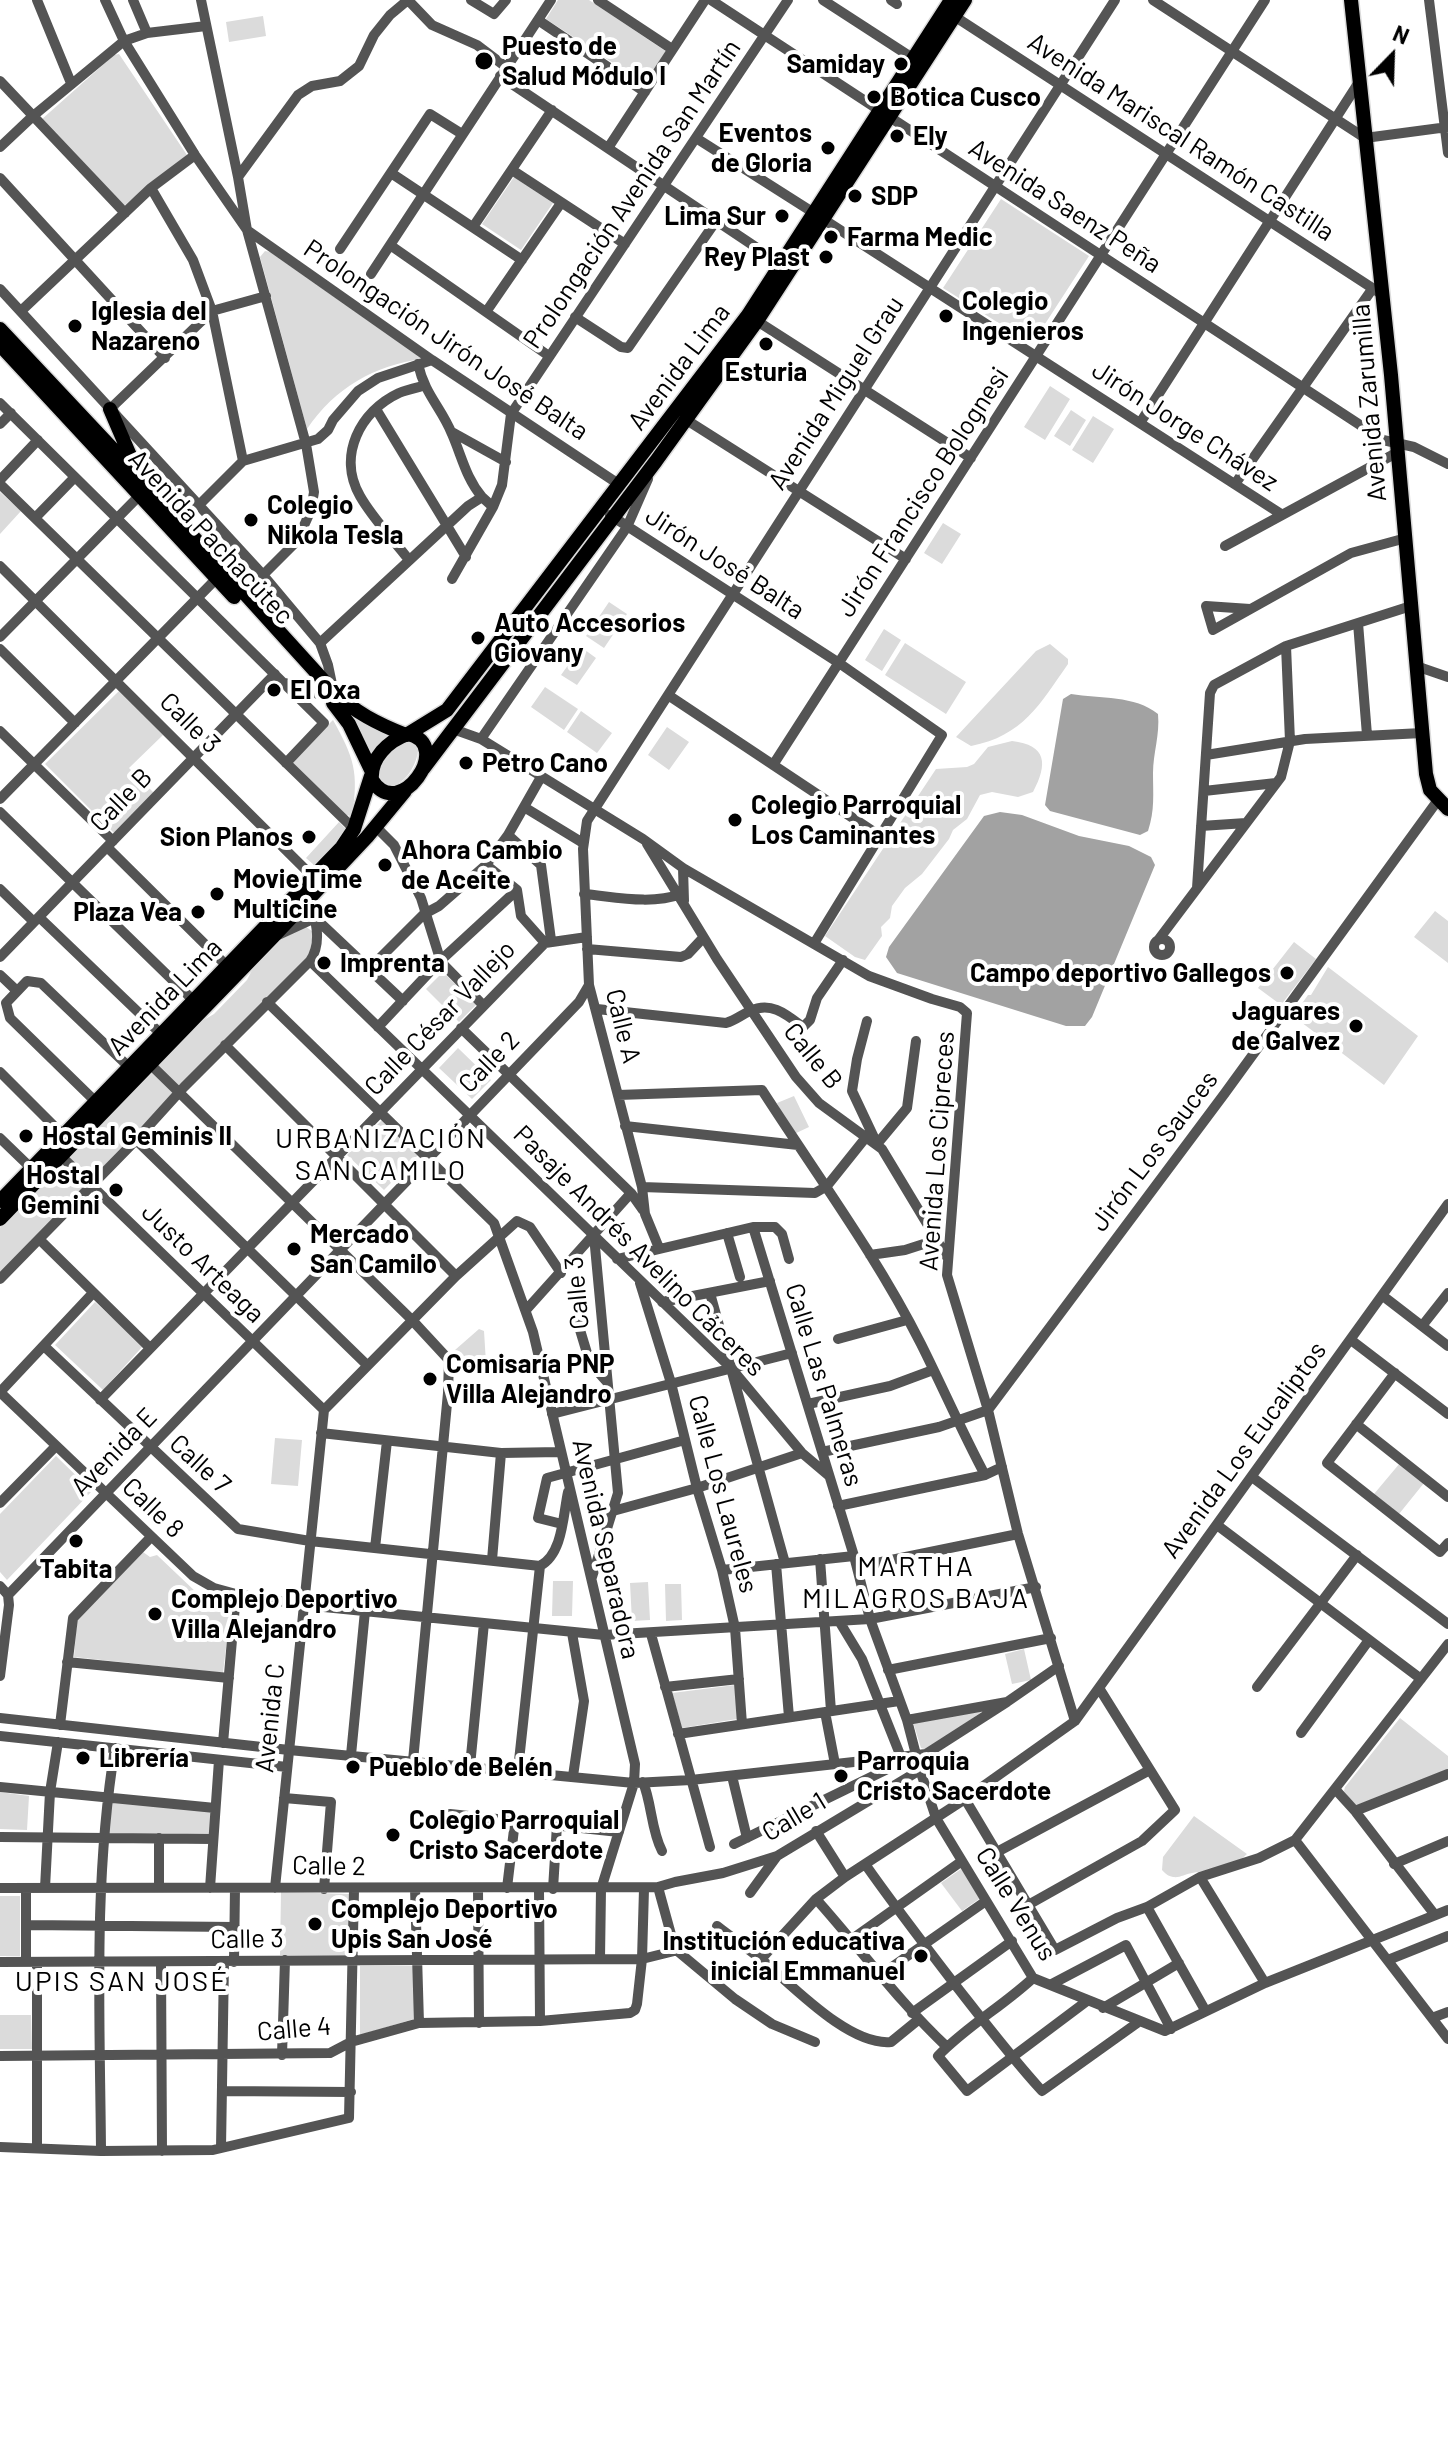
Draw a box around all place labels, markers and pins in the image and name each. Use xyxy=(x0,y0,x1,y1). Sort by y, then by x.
place label: Puesto de Salud Módulo I xyxy=(502,30,666,92)
place label: Samiday xyxy=(786,48,885,80)
marker: Puesto de Salud Módulo I xyxy=(473,50,495,72)
marker: Samiday xyxy=(892,55,910,73)
place label: Botica Cusco xyxy=(890,81,1041,113)
marker: Botica Cusco xyxy=(865,88,883,106)
place label: Eventos de Gloria xyxy=(711,117,812,178)
place label: Ely xyxy=(913,120,948,152)
marker: Ely xyxy=(888,127,906,145)
marker: Eventos de Gloria xyxy=(819,139,837,157)
place label: SDP xyxy=(871,180,918,212)
marker: SDP xyxy=(846,187,864,205)
place label: Lima Sur xyxy=(664,200,766,232)
marker: Lima Sur xyxy=(773,207,791,225)
place label: Farma Medic xyxy=(847,221,993,253)
marker: Farma Medic xyxy=(822,228,840,246)
place label: Rey Plast xyxy=(704,241,810,273)
marker: Rey Plast xyxy=(817,248,835,266)
place label: Colegio Ingenieros xyxy=(962,285,1084,346)
place label: Iglesia del Nazareno xyxy=(91,295,207,356)
marker: Colegio Ingenieros xyxy=(937,307,955,325)
marker: Iglesia del Nazareno xyxy=(66,317,84,335)
marker: Esturia xyxy=(757,335,775,353)
place label: Esturia xyxy=(725,356,807,388)
place label: Colegio Nikola Tesla xyxy=(267,489,403,550)
marker: Colegio Nikola Tesla xyxy=(242,511,260,529)
place label: Auto Accesorios Giovany xyxy=(494,607,685,668)
marker: Auto Accesorios Giovany xyxy=(469,629,487,647)
place label: El Oxa xyxy=(290,674,361,706)
marker: El Oxa xyxy=(265,681,283,699)
place label: Petro Cano xyxy=(482,747,608,779)
marker: Petro Cano xyxy=(457,754,475,772)
place label: Colegio Parroquial Los Caminantes xyxy=(751,789,961,850)
marker: Colegio Parroquial Los Caminantes xyxy=(726,811,744,829)
place label: Sion Planos xyxy=(160,821,293,853)
marker: Sion Planos xyxy=(300,828,318,846)
place label: Ahora Cambio de Aceite xyxy=(401,834,563,896)
marker: Ahora Cambio de Aceite xyxy=(376,856,394,874)
place label: Movie Time Multicine xyxy=(233,863,362,924)
marker: Movie Time Multicine xyxy=(208,885,226,903)
place label: Plaza Vea xyxy=(73,896,182,928)
marker: Plaza Vea xyxy=(189,903,207,921)
place label: Imprenta xyxy=(340,947,445,979)
marker: Imprenta xyxy=(315,954,333,972)
place label: Campo deportivo Gallegos xyxy=(970,957,1271,989)
marker: Campo deportivo Gallegos xyxy=(1278,964,1296,982)
place label: Jaguares de Galvez xyxy=(1231,995,1340,1056)
marker: Jaguares de Galvez xyxy=(1347,1017,1365,1035)
place label: Hostal Geminis II xyxy=(42,1120,232,1152)
marker: Hostal Geminis II xyxy=(17,1127,35,1145)
place label: Hostal Gemini xyxy=(21,1159,100,1220)
marker: Hostal Gemini xyxy=(107,1181,125,1199)
place label: Mercado San Camilo xyxy=(310,1218,437,1280)
marker: Mercado San Camilo xyxy=(285,1240,303,1258)
place label: Comisaría PNP Villa Alejandro xyxy=(446,1348,615,1410)
marker: Comisaría PNP Villa Alejandro xyxy=(421,1370,439,1388)
marker: Tabita xyxy=(67,1532,85,1550)
place label: Tabita xyxy=(40,1553,112,1585)
place label: Complejo Deportivo Villa Alejandro xyxy=(171,1583,398,1644)
marker: Complejo Deportivo Villa Alejandro xyxy=(146,1605,164,1623)
place label: Librería xyxy=(99,1742,189,1774)
place label: Parroquia Cristo Sacerdote xyxy=(857,1745,1051,1806)
marker: Librería xyxy=(74,1749,92,1767)
place label: Pueblo de Belén xyxy=(369,1751,553,1783)
marker: Pueblo de Belén xyxy=(344,1758,362,1776)
marker: Parroquia Cristo Sacerdote xyxy=(832,1767,850,1785)
place label: Colegio Parroquial Cristo Sacerdote xyxy=(409,1804,619,1866)
marker: Colegio Parroquial Cristo Sacerdote xyxy=(384,1826,402,1844)
place label: Complejo Deportivo Upis San José xyxy=(331,1893,558,1954)
marker: Complejo Deportivo Upis San José xyxy=(306,1915,324,1933)
place label: Institución educativa inicial Emmanuel xyxy=(663,1925,905,1986)
marker: Institución educativa inicial Emmanuel xyxy=(912,1947,930,1965)

